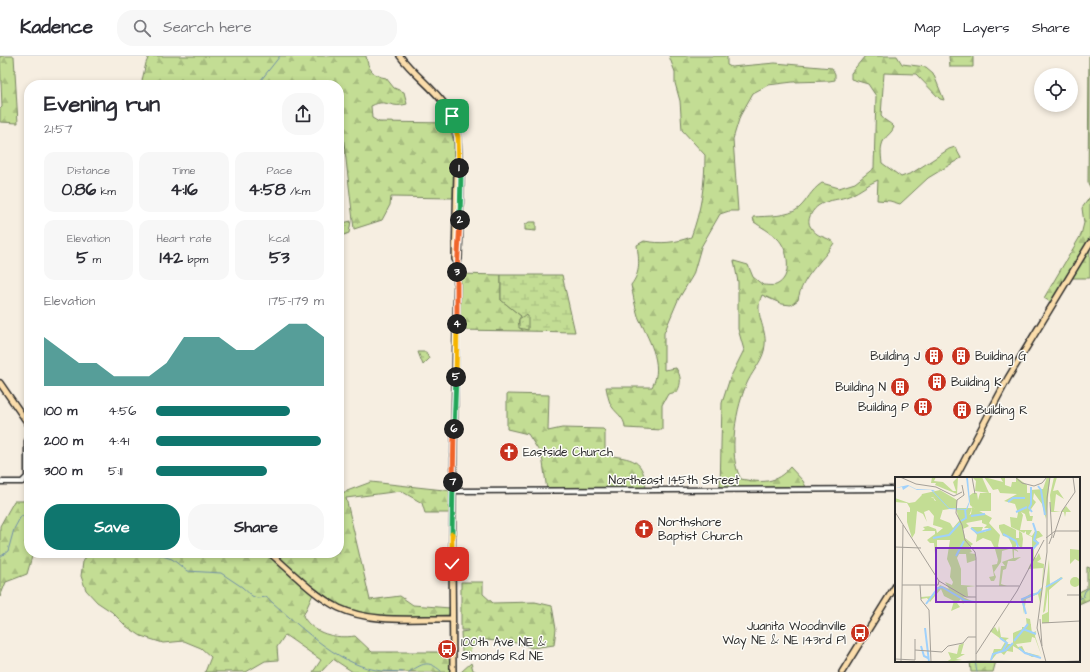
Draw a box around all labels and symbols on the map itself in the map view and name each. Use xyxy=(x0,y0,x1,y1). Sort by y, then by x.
pin xyxy=(435,99,469,133)
pin: 1 xyxy=(449,158,469,178)
pin: 2 xyxy=(450,210,470,230)
pin: 3 xyxy=(447,262,467,282)
pin: 4 xyxy=(447,314,467,334)
building icon: Building J xyxy=(923,345,945,367)
building icon: Building G xyxy=(950,345,972,367)
place label: Building J xyxy=(870,348,921,366)
place label: Building G xyxy=(975,348,1027,366)
pin: 5 xyxy=(446,367,466,387)
building icon: Building K xyxy=(926,371,948,393)
place label: Building K xyxy=(951,374,1002,392)
building icon: Building N xyxy=(889,376,911,398)
place label: Building N xyxy=(835,379,886,397)
building icon: Building P xyxy=(912,396,934,418)
place label: Building P xyxy=(858,399,909,417)
building icon: Building R xyxy=(951,399,973,421)
place label: Building R xyxy=(976,402,1028,420)
pin: 6 xyxy=(444,419,464,439)
church icon: Eastside Church xyxy=(498,441,520,463)
place label: Eastside Church xyxy=(523,444,613,461)
pin: 7 xyxy=(443,472,463,492)
street label: Northeast 145th Street xyxy=(609,472,740,489)
inset map xyxy=(895,477,1080,662)
place label: Northshore Baptist Church xyxy=(658,514,742,545)
church icon: Northshore Baptist Church xyxy=(633,518,655,540)
pin xyxy=(435,547,469,581)
place label: Juanita Woodinville Way NE & NE 143rd Pl xyxy=(723,618,847,650)
bus stop icon: Juanita Woodinville Way NE & NE 143rd Pl xyxy=(849,622,871,644)
place label: 100th Ave NE & Simonds Rd NE xyxy=(461,634,546,665)
bus stop icon: 100th Ave NE & Simonds Rd NE xyxy=(436,638,458,660)

